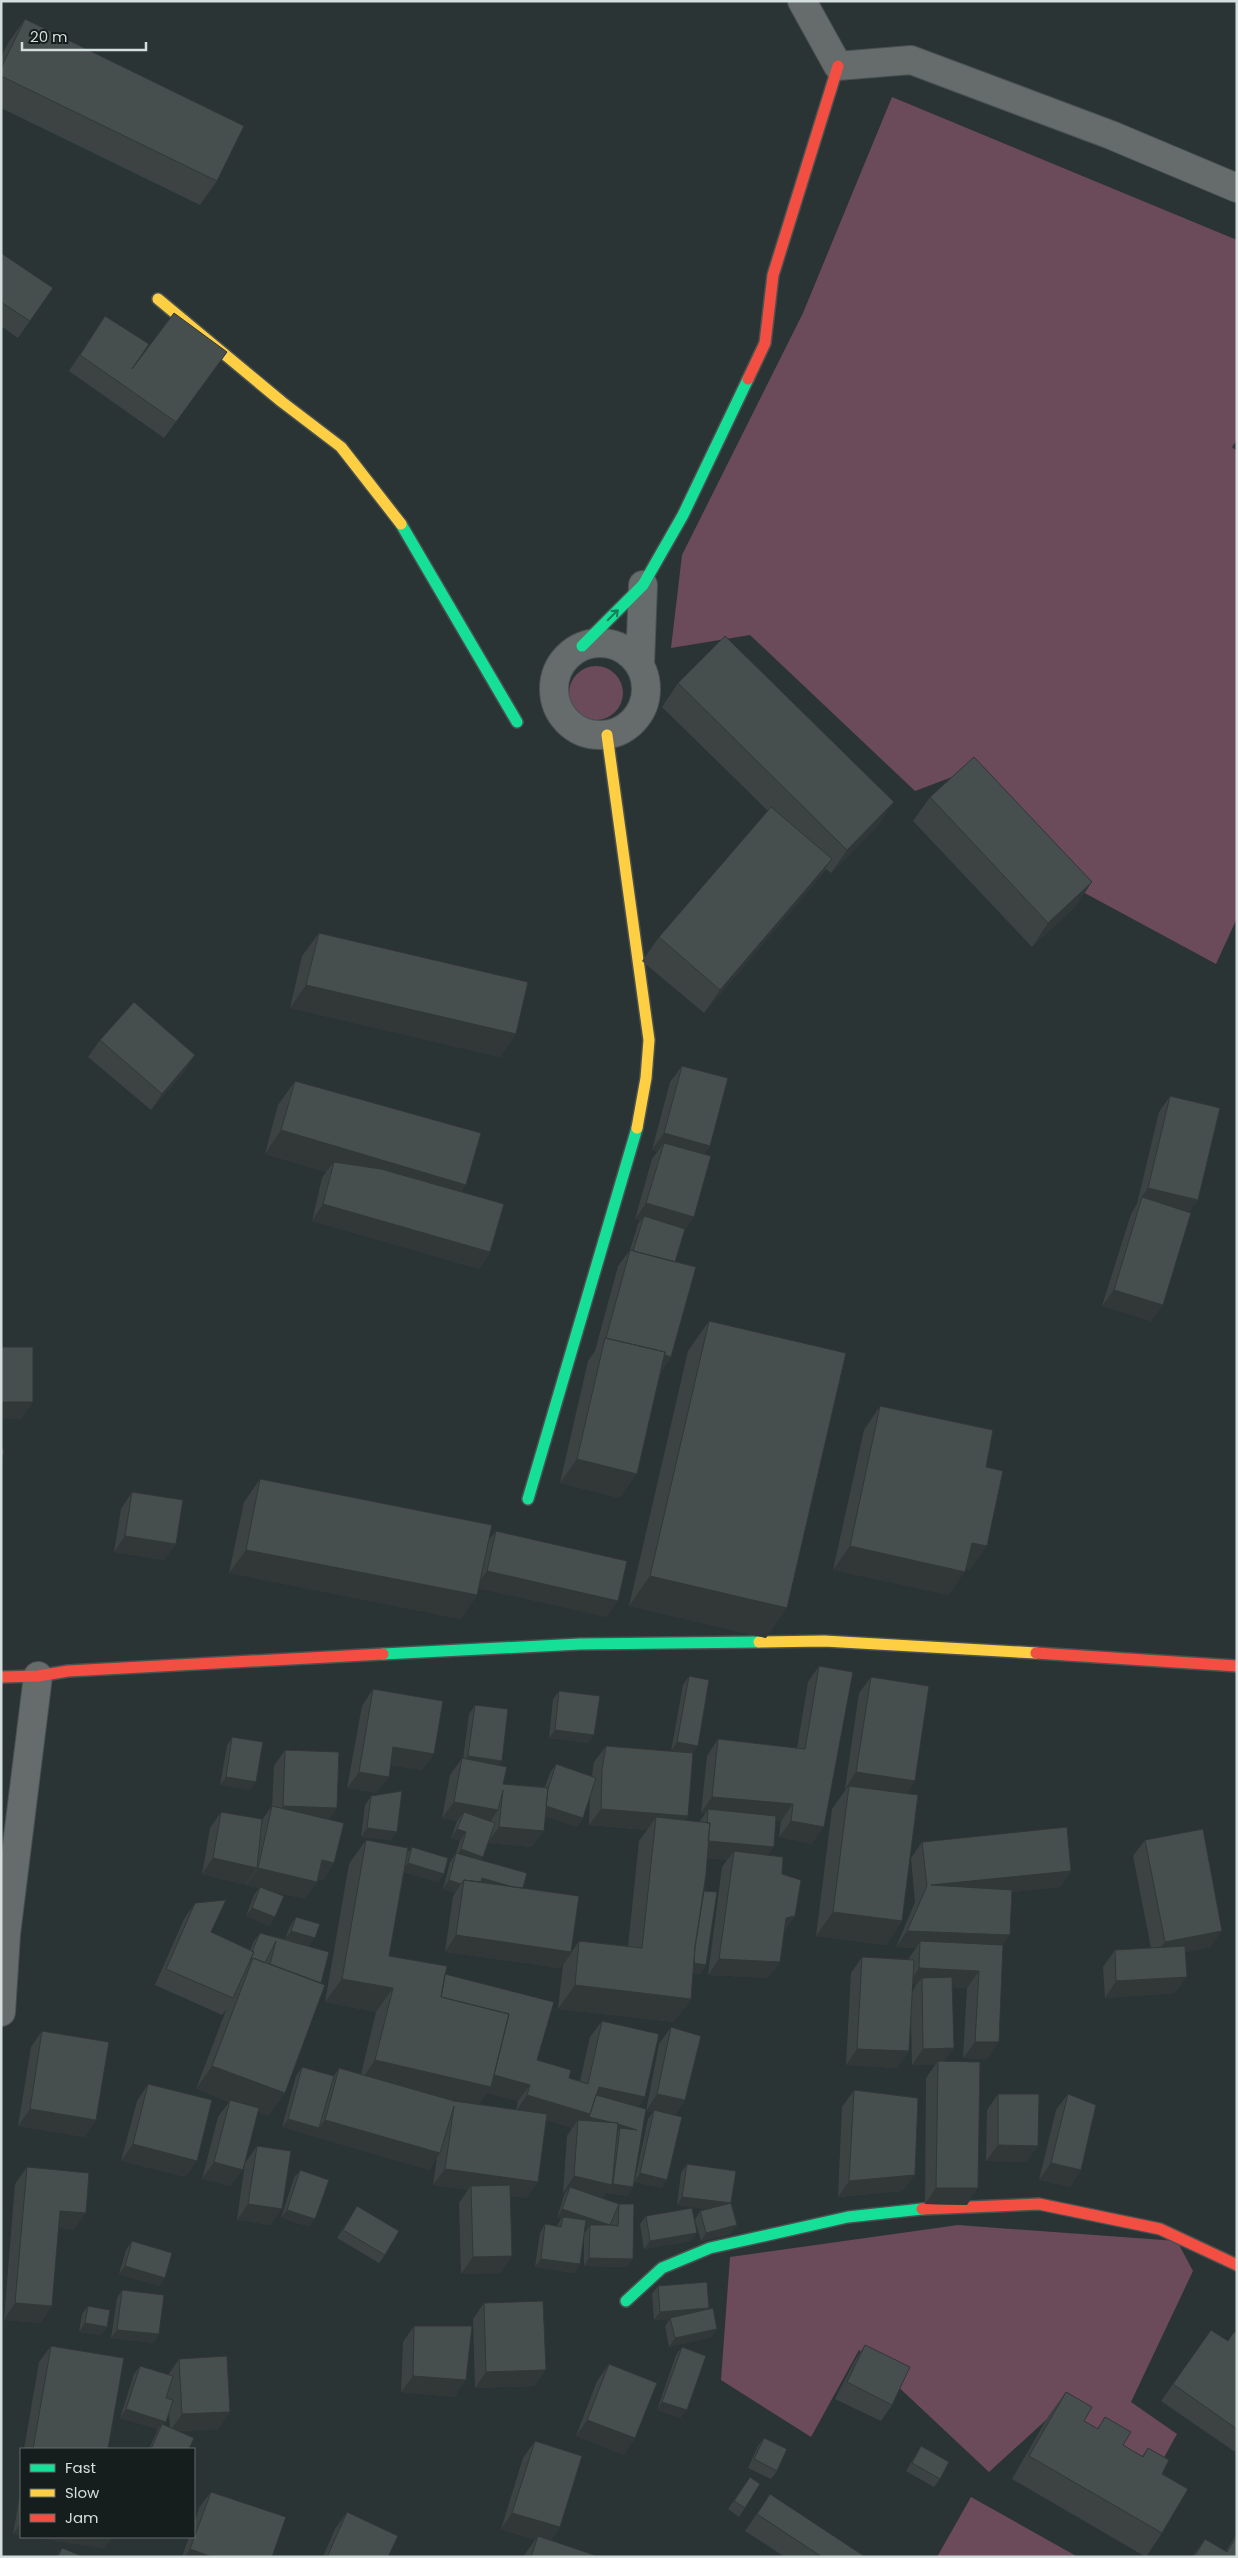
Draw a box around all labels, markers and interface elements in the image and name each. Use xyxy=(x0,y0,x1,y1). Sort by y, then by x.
scale bar xyxy=(22,20,146,52)
text: 20 m xyxy=(30,26,68,47)
one-way arrow xyxy=(607,609,619,622)
legend xyxy=(20,2448,195,2538)
text: Fast xyxy=(65,2457,96,2478)
text: Slow xyxy=(65,2482,100,2503)
text: Jam xyxy=(65,2507,99,2528)

